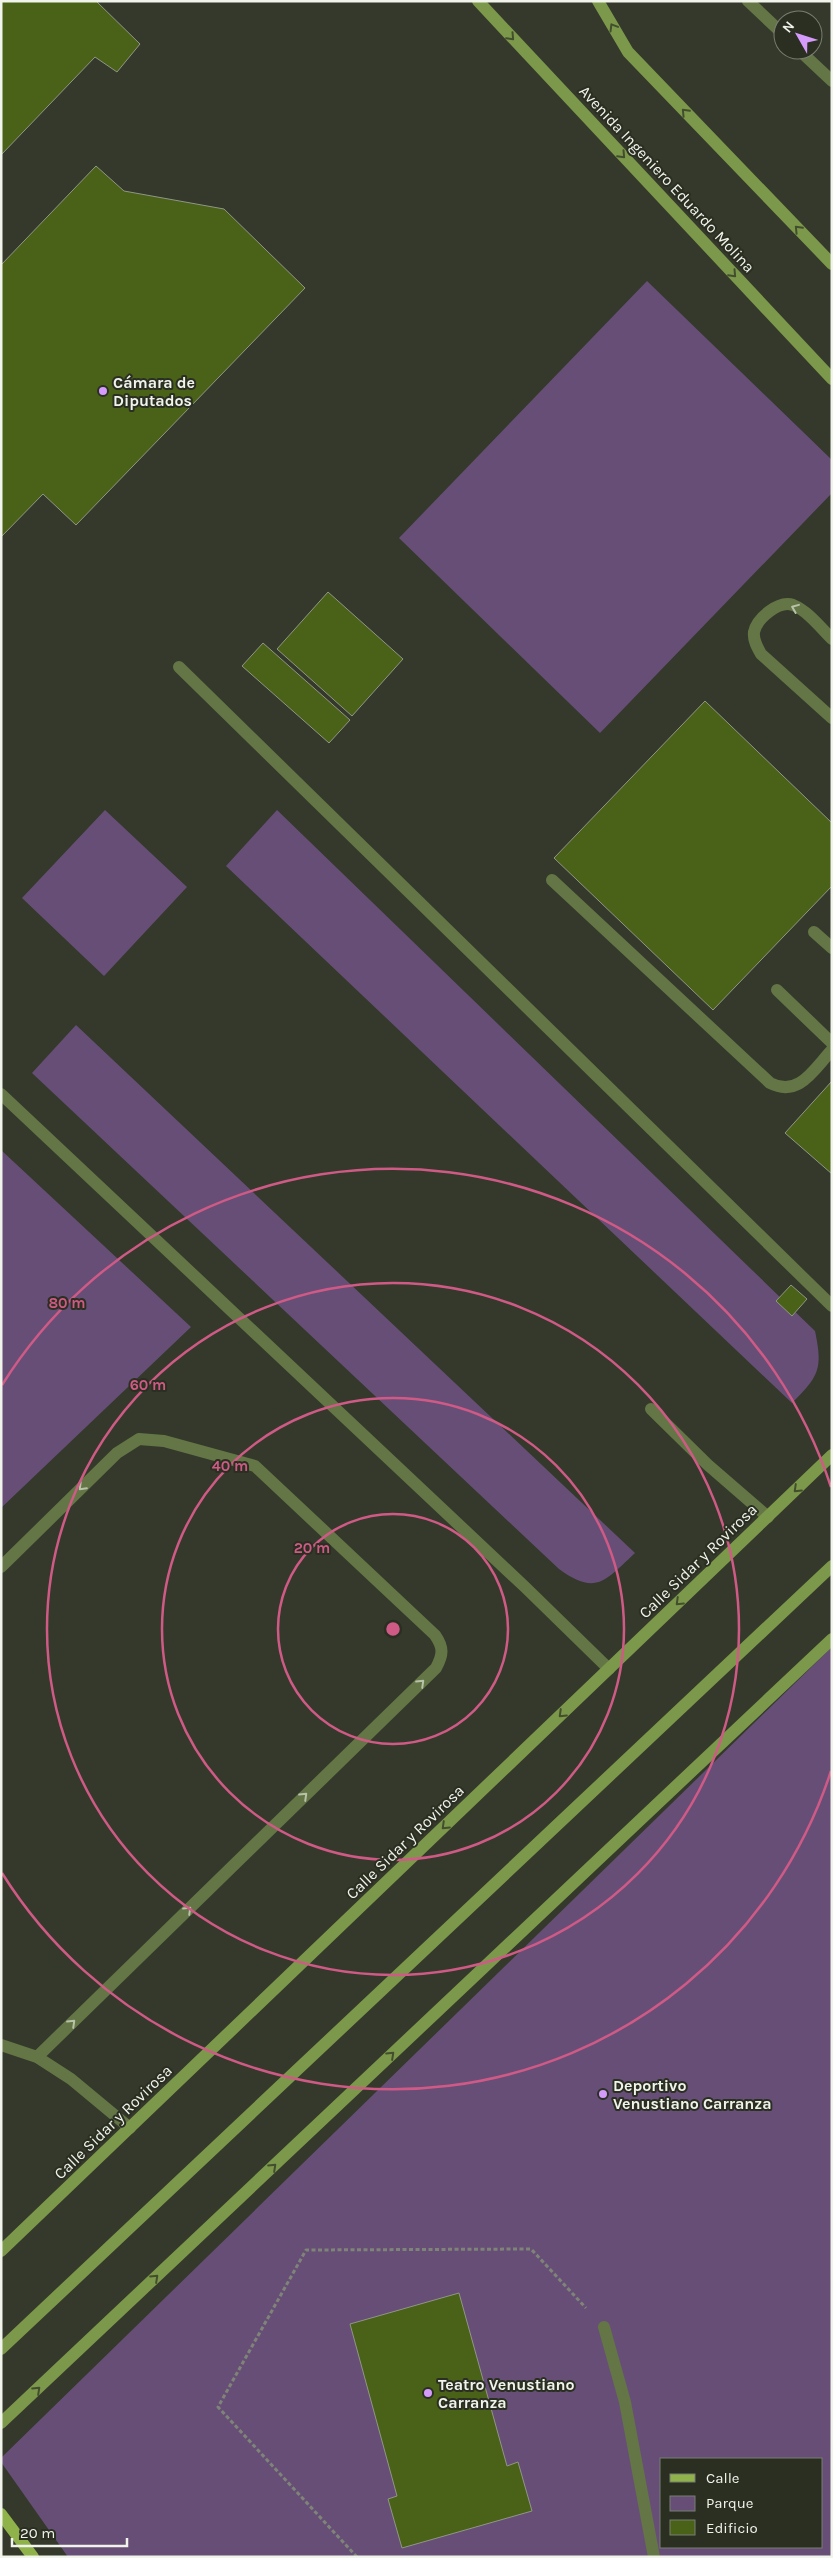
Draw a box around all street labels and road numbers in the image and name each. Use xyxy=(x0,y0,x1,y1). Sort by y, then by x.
street label: Avenida Ingeniero Eduardo Molina xyxy=(575,82,759,276)
street label: Calle Sidar y Rovirosa xyxy=(635,1500,761,1622)
street label: Calle Sidar y Rovirosa xyxy=(342,1781,468,1903)
street label: Calle Sidar y Rovirosa xyxy=(50,2061,176,2183)

